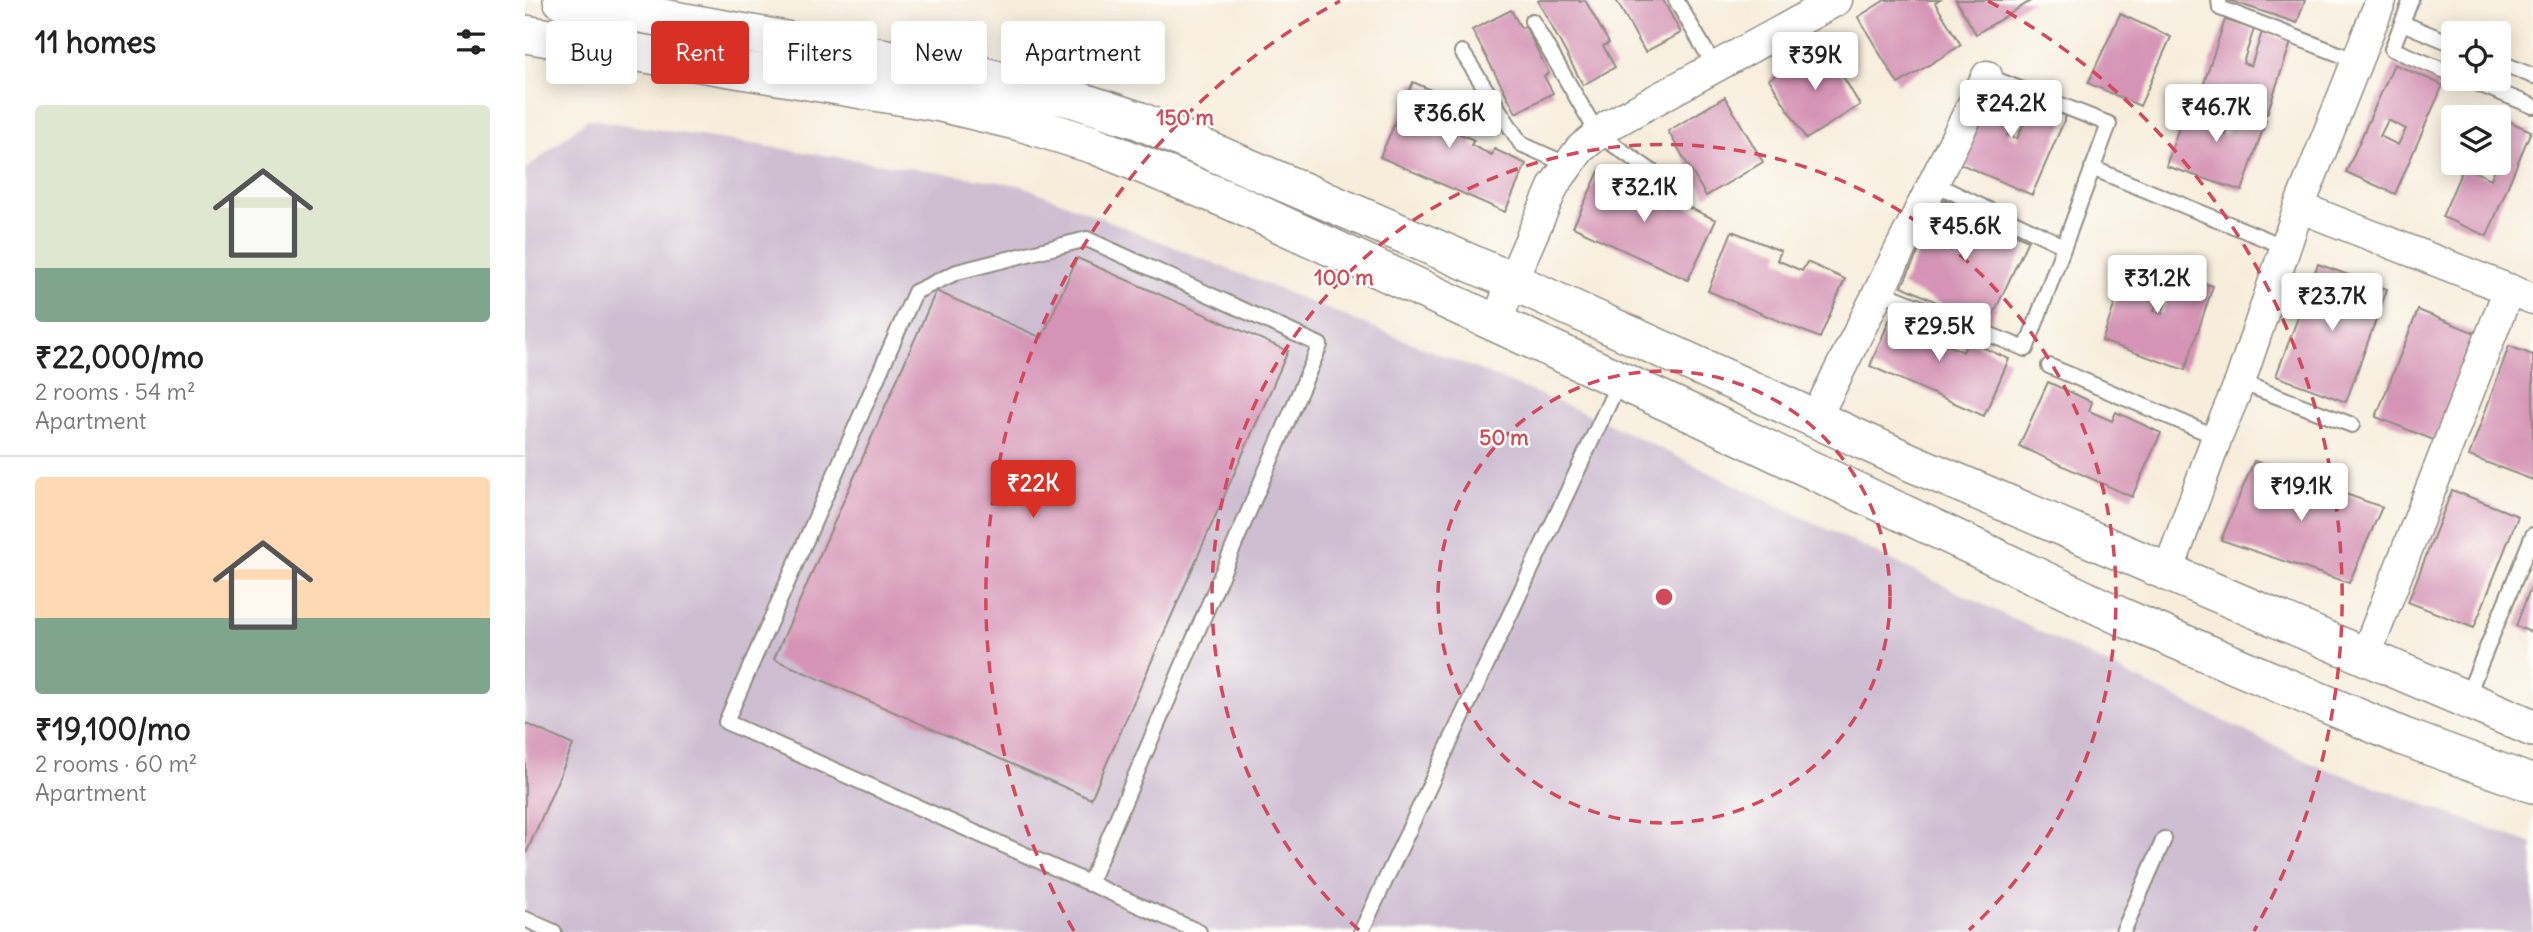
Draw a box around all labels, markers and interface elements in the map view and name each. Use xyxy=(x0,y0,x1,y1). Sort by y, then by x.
chip: Buy xyxy=(546,21,637,84)
chip: Rent xyxy=(651,21,749,84)
chip: Filters xyxy=(763,21,877,84)
chip: New xyxy=(891,21,987,84)
chip: Apartment xyxy=(1001,21,1165,84)
map controls xyxy=(2441,21,2511,175)
button: locate xyxy=(2441,21,2511,91)
text: 11 homes xyxy=(35,23,156,61)
icon: filters xyxy=(452,23,490,61)
pin: ₹39K xyxy=(1774,32,1856,92)
text: ₹39K xyxy=(1788,40,1842,69)
pin: ₹24.2K xyxy=(1954,80,2068,140)
pin: ₹46.7K xyxy=(2159,85,2273,144)
text: ₹24.2K xyxy=(1976,88,2046,117)
pin: ₹36.6K xyxy=(1392,90,1506,150)
text: ₹46.7K xyxy=(2181,92,2251,121)
text: ₹36.6K xyxy=(1413,98,1485,127)
text: 150 m xyxy=(1156,104,1214,131)
button: layers xyxy=(2441,105,2511,175)
icon: home xyxy=(200,150,326,276)
pin: ₹32.1K xyxy=(1587,164,1701,224)
text: ₹32.1K xyxy=(1611,172,1677,201)
pin: ₹45.6K xyxy=(1908,204,2022,263)
text: ₹45.6K xyxy=(1929,211,2001,240)
pin: ₹31.2K xyxy=(2100,256,2214,315)
text: ₹31.2K xyxy=(2124,263,2190,292)
text: 100 m xyxy=(1314,264,1374,291)
pin: ₹23.7K xyxy=(2275,274,2389,333)
text: ₹23.7K xyxy=(2297,281,2367,310)
pin: ₹29.5K xyxy=(1882,304,1996,363)
text: ₹29.5K xyxy=(1904,311,1974,340)
text: ₹22,000/mo xyxy=(35,338,204,376)
text: 2 rooms · 54 m² xyxy=(35,377,196,406)
text: Apartment xyxy=(35,406,147,435)
text: 50 m xyxy=(1479,424,1529,451)
pin: ₹22K xyxy=(992,461,1074,520)
pin: ₹19.1K xyxy=(2244,463,2358,523)
text: ₹22K xyxy=(1007,468,1059,497)
text: ₹19.1K xyxy=(2270,471,2332,500)
icon: home xyxy=(200,522,326,648)
centre of rings xyxy=(1652,585,1676,609)
text: ₹19,100/mo xyxy=(35,710,191,748)
text: 2 rooms · 60 m² xyxy=(35,749,197,778)
text: Apartment xyxy=(35,778,147,807)

